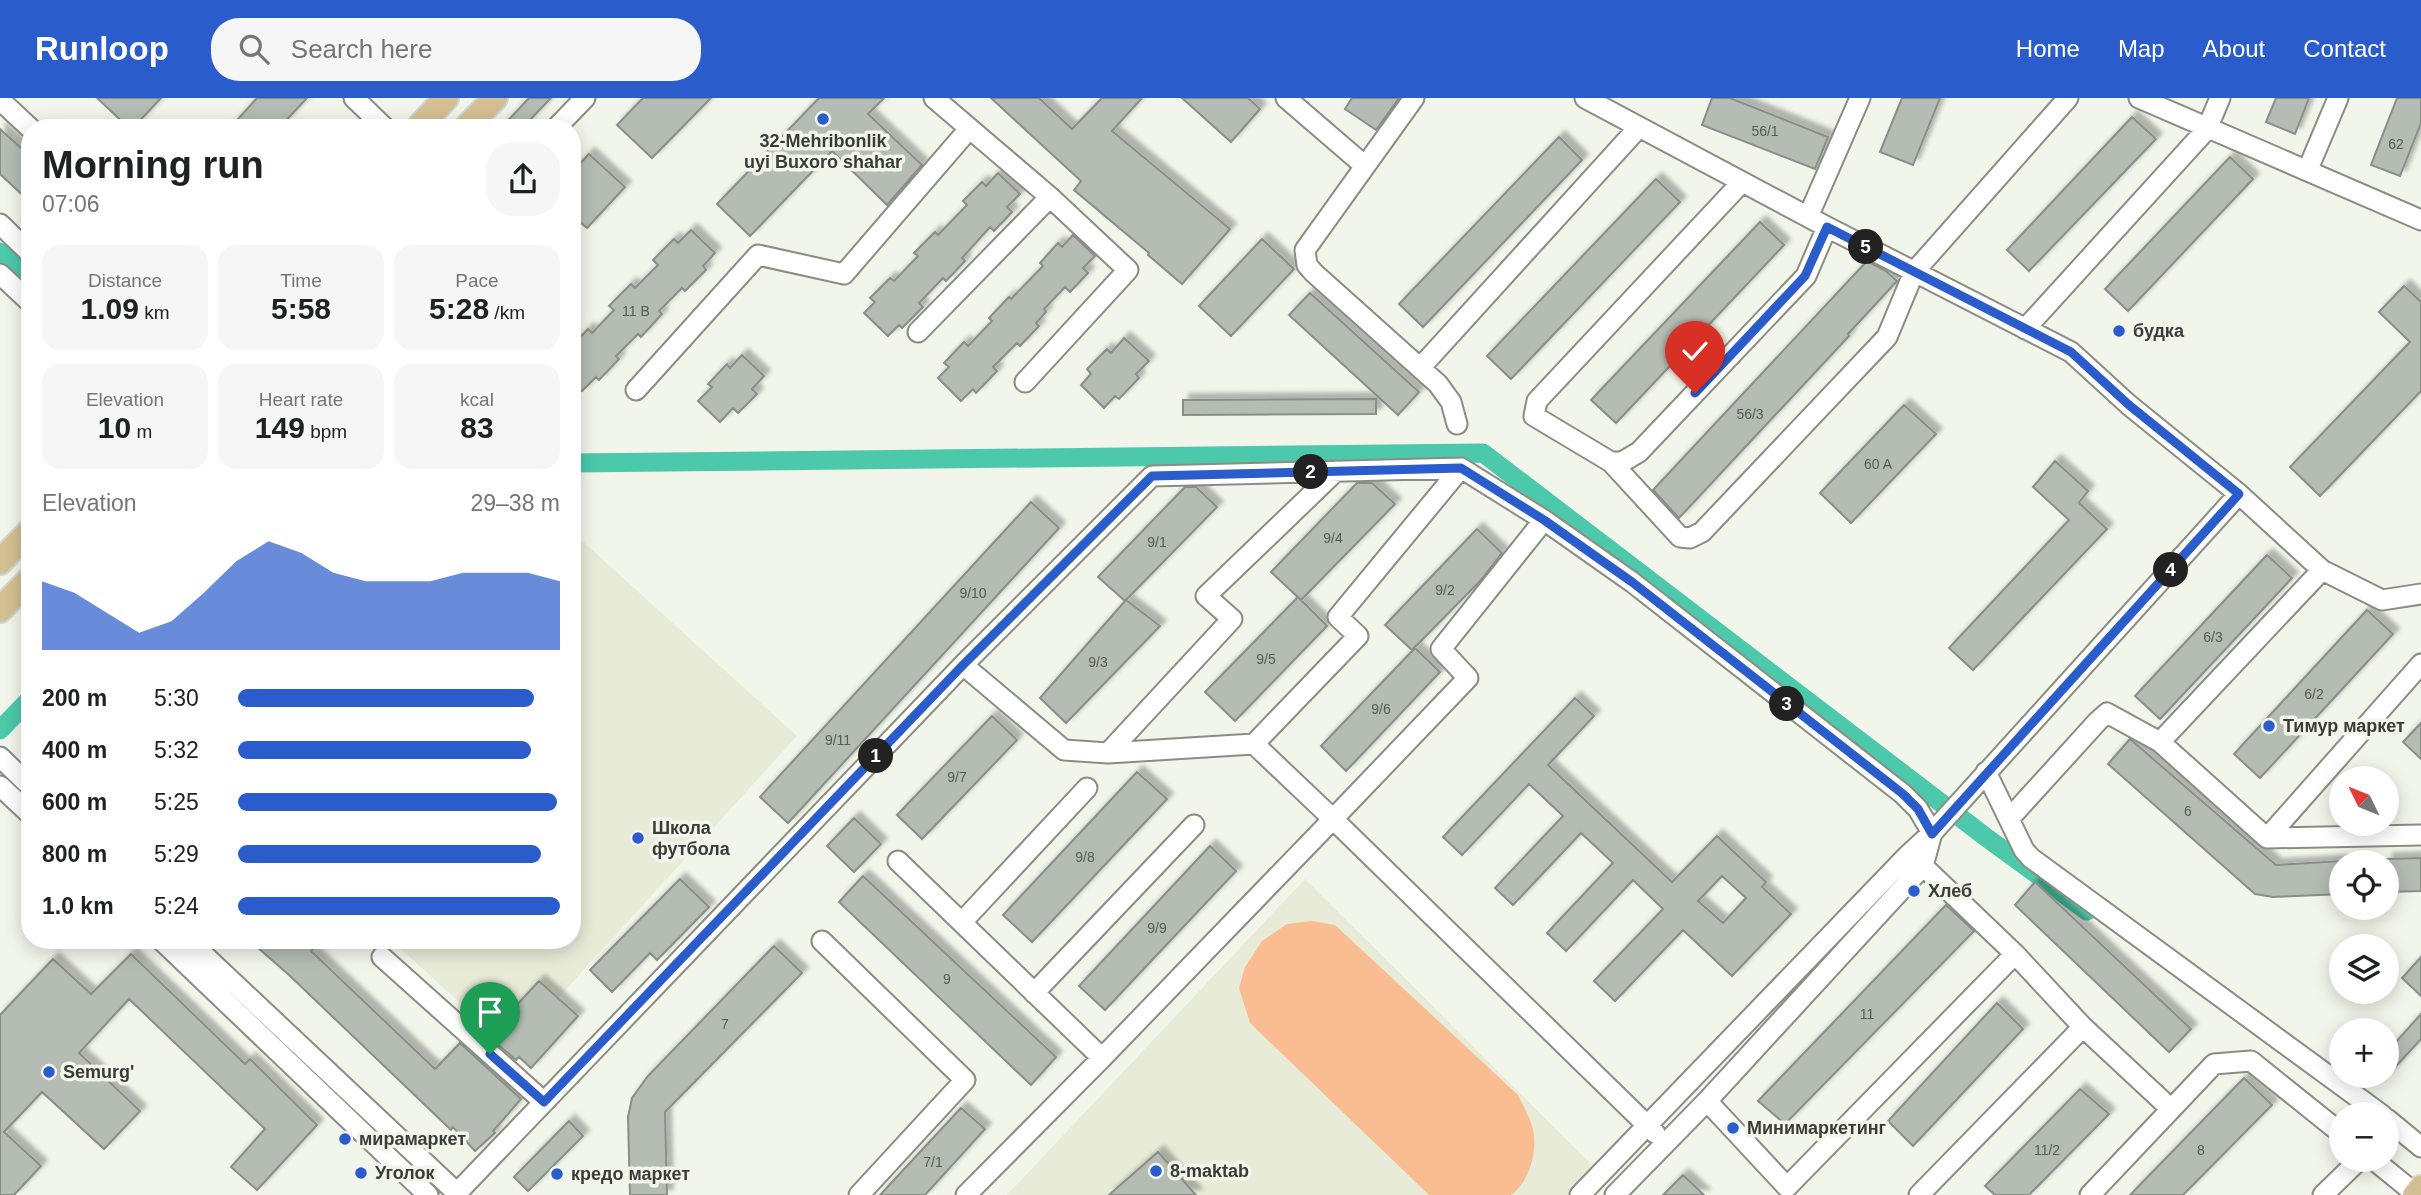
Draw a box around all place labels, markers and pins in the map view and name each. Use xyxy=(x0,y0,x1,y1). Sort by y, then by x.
marker: 32-Mehribonlik uyi Buxoro shahar xyxy=(815,111,831,127)
place label: 32-Mehribonlik uyi Buxoro shahar xyxy=(744,131,902,172)
pin: 5 xyxy=(1848,230,1884,264)
pin xyxy=(1665,321,1725,393)
place label: будка xyxy=(2133,321,2185,341)
marker: будка xyxy=(2111,323,2127,339)
pin: 2 xyxy=(1294,454,1328,490)
pin: 4 xyxy=(2154,552,2188,588)
pin: 3 xyxy=(1770,686,1804,722)
place label: Тимур маркет xyxy=(2283,716,2405,736)
marker: Тимур маркет xyxy=(2261,718,2277,734)
pin: 1 xyxy=(858,738,894,774)
place label: Школа футбола xyxy=(652,818,731,859)
marker: Школа футбола xyxy=(630,830,646,846)
place label: Хлеб xyxy=(1928,881,1972,901)
marker: Хлеб xyxy=(1906,883,1922,899)
pin xyxy=(460,982,520,1054)
place label: Semurg' xyxy=(63,1062,134,1082)
marker: Semurg' xyxy=(41,1064,57,1080)
place label: Минимаркетинг xyxy=(1747,1118,1887,1138)
marker: Минимаркетинг xyxy=(1725,1120,1741,1136)
place label: мирамаркет xyxy=(359,1129,466,1149)
marker: мирамаркет xyxy=(337,1131,353,1147)
place label: 8-maktab xyxy=(1170,1161,1249,1181)
place label: Уголок xyxy=(375,1163,436,1183)
marker: 8-maktab xyxy=(1148,1163,1164,1179)
place label: кредо маркет xyxy=(571,1164,690,1184)
marker: Уголок xyxy=(353,1165,369,1181)
marker: кредо маркет xyxy=(549,1166,565,1182)

